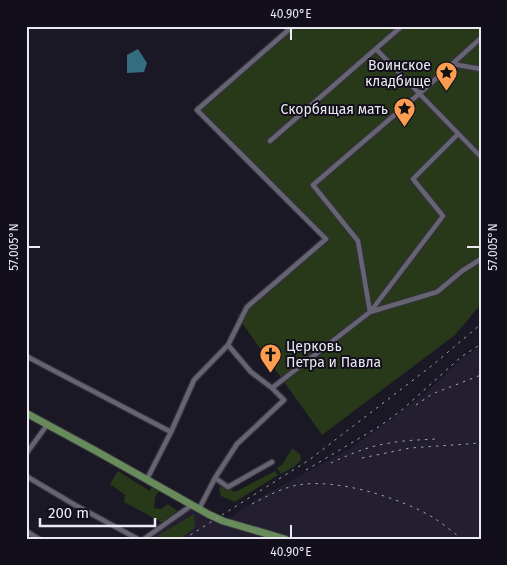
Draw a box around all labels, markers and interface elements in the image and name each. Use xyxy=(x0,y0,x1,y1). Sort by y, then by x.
text: 40.90°E xyxy=(270,7,312,21)
place label: Воинское кладбище xyxy=(365,57,431,90)
place icon: Воинское кладбище xyxy=(435,61,459,92)
place icon: Скорбящая мать xyxy=(392,97,416,128)
place label: Скорбящая мать xyxy=(281,101,388,118)
text: 57.005°N xyxy=(7,223,21,271)
text: 57.005°N xyxy=(486,223,500,271)
place label: Церковь Петра и Павла xyxy=(286,338,381,371)
church icon: Церковь Петра и Павла xyxy=(258,342,282,373)
scale bar xyxy=(40,495,155,527)
text: 200 m xyxy=(48,504,89,522)
text: 40.90°E xyxy=(270,545,312,559)

